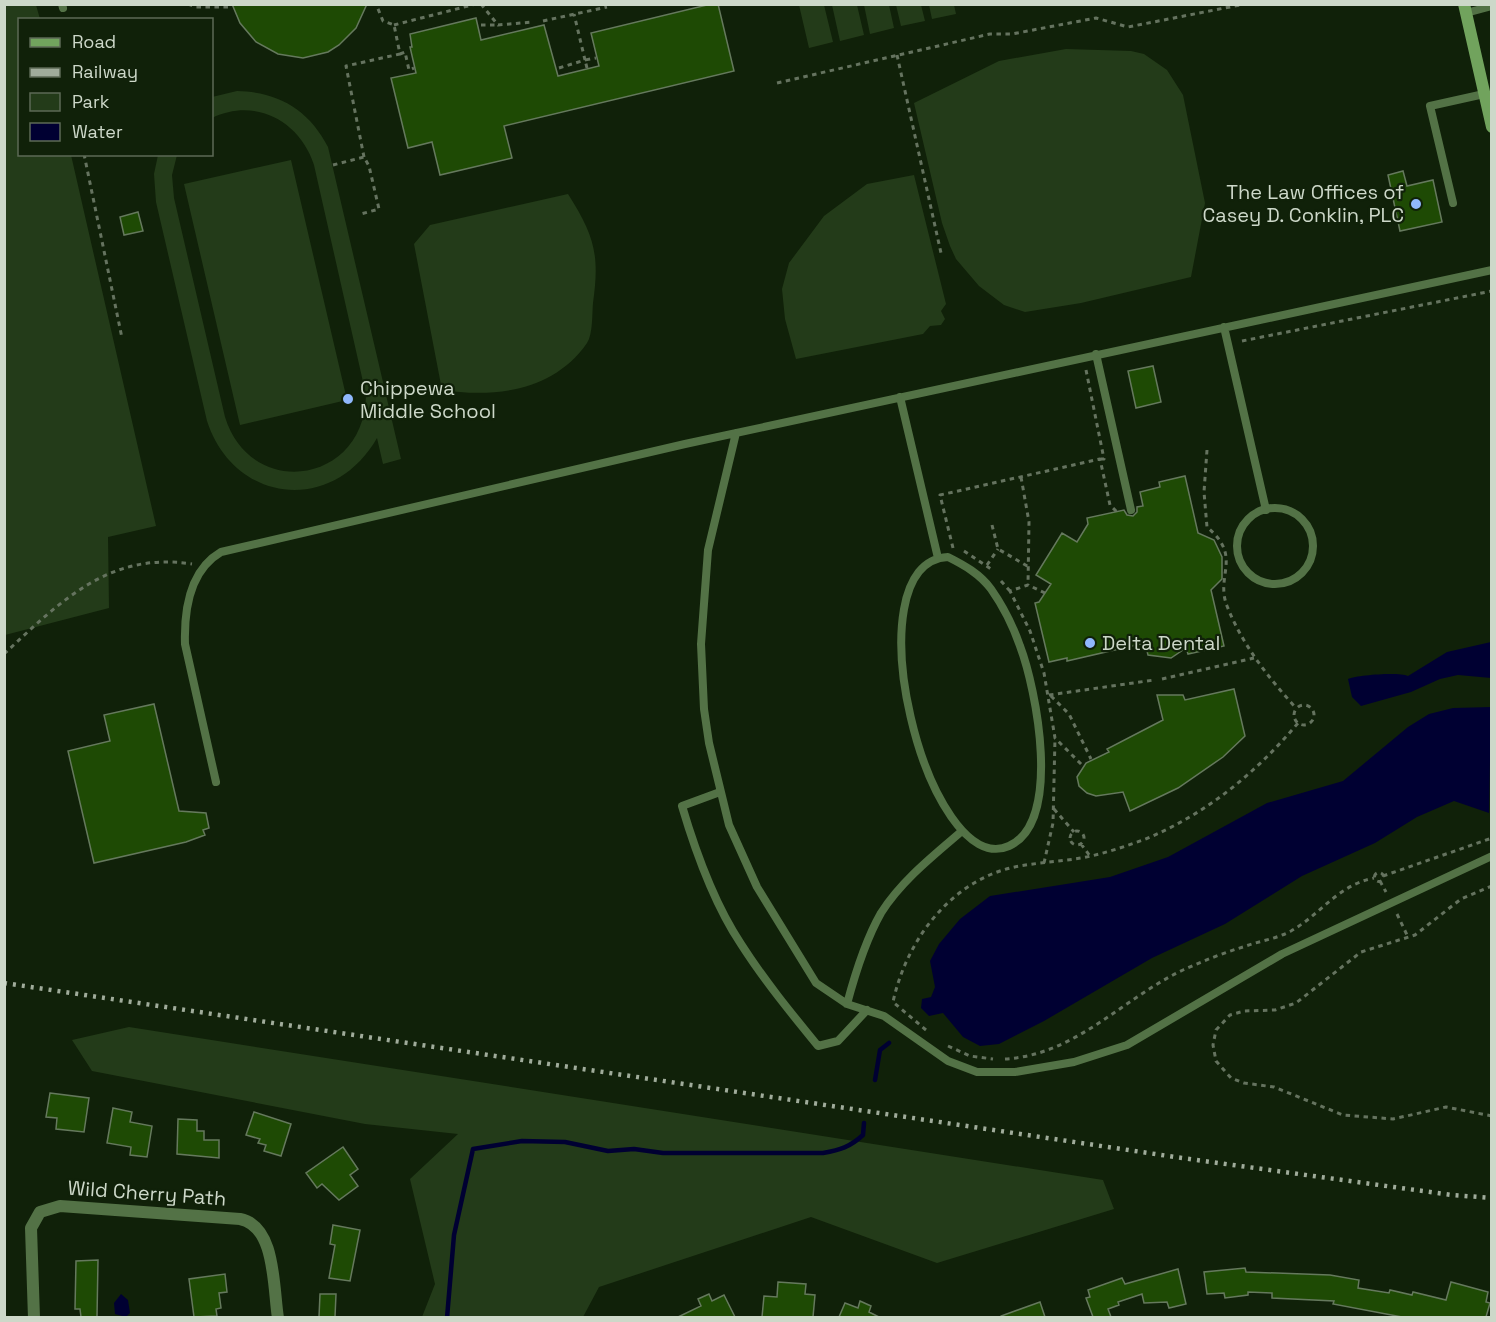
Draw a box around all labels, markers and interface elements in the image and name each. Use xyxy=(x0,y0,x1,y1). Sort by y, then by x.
legend xyxy=(18,18,213,156)
text: Road xyxy=(72,30,116,53)
text: Railway xyxy=(72,60,138,83)
text: Park xyxy=(72,90,110,113)
text: Water xyxy=(72,120,123,143)
place label: The Law Offices of Casey D. Conklin, PLC xyxy=(1202,179,1404,228)
marker: The Law Offices of Casey D. Conklin, PLC xyxy=(1409,197,1423,211)
place label: Chippewa Middle School xyxy=(360,375,496,424)
marker: Chippewa Middle School xyxy=(341,392,355,406)
place label: Delta Dental xyxy=(1102,630,1220,656)
marker: Delta Dental xyxy=(1083,636,1097,650)
street label: Wild Cherry Path xyxy=(67,1174,227,1212)

